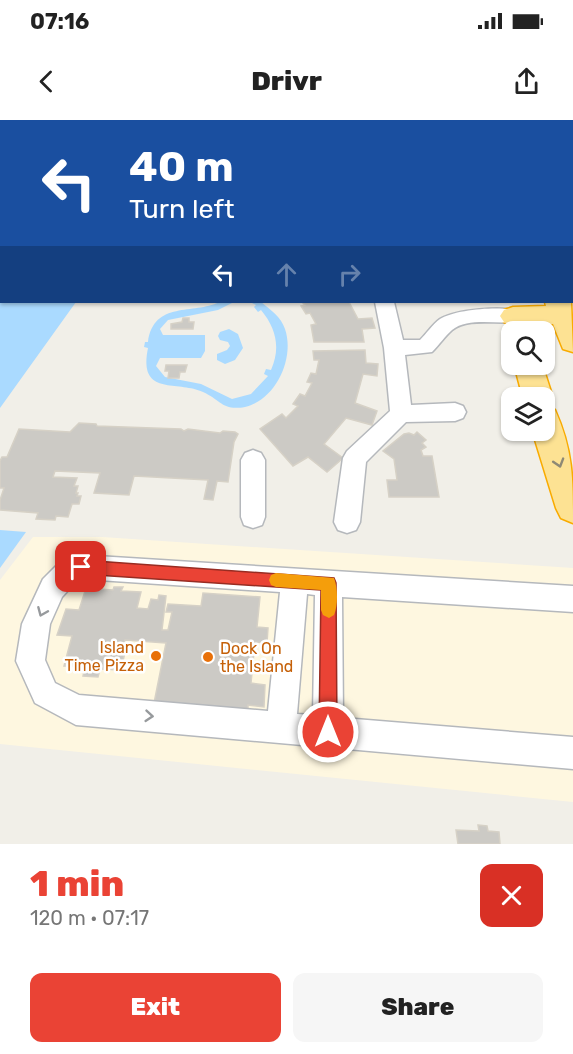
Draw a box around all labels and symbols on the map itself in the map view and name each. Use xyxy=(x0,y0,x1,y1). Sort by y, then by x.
one-way arrow xyxy=(552,457,564,468)
pin xyxy=(55,541,106,592)
one-way arrow xyxy=(37,605,49,616)
place label: Island Time Pizza xyxy=(65,638,144,675)
place label: Dock On the Island xyxy=(220,639,293,676)
marker: Island Time Pizza xyxy=(149,649,163,663)
marker: Dock On the Island xyxy=(201,650,215,664)
position arrow xyxy=(296,700,360,764)
one-way arrow xyxy=(144,709,153,722)

